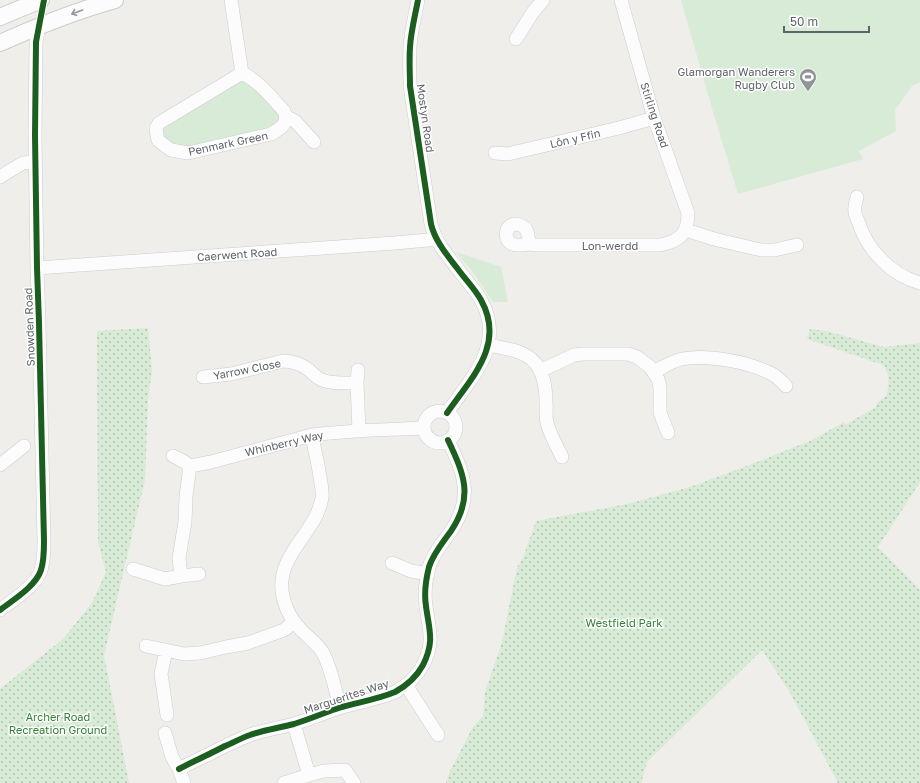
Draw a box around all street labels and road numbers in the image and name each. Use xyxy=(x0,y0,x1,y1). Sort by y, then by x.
street label: Stirling Road xyxy=(638,81,672,149)
street label: Mostyn Road xyxy=(415,83,437,153)
street label: Lôn y Ffin xyxy=(548,126,602,150)
street label: Penmark Green xyxy=(187,128,269,158)
street label: Lon-werdd xyxy=(582,239,638,252)
street label: Caerwent Road xyxy=(196,245,278,263)
street label: Snowden Road xyxy=(21,287,37,367)
street label: Yarrow Close xyxy=(212,356,282,382)
street label: Whinberry Way xyxy=(243,428,325,458)
street label: Marguerites Way xyxy=(302,676,390,716)

